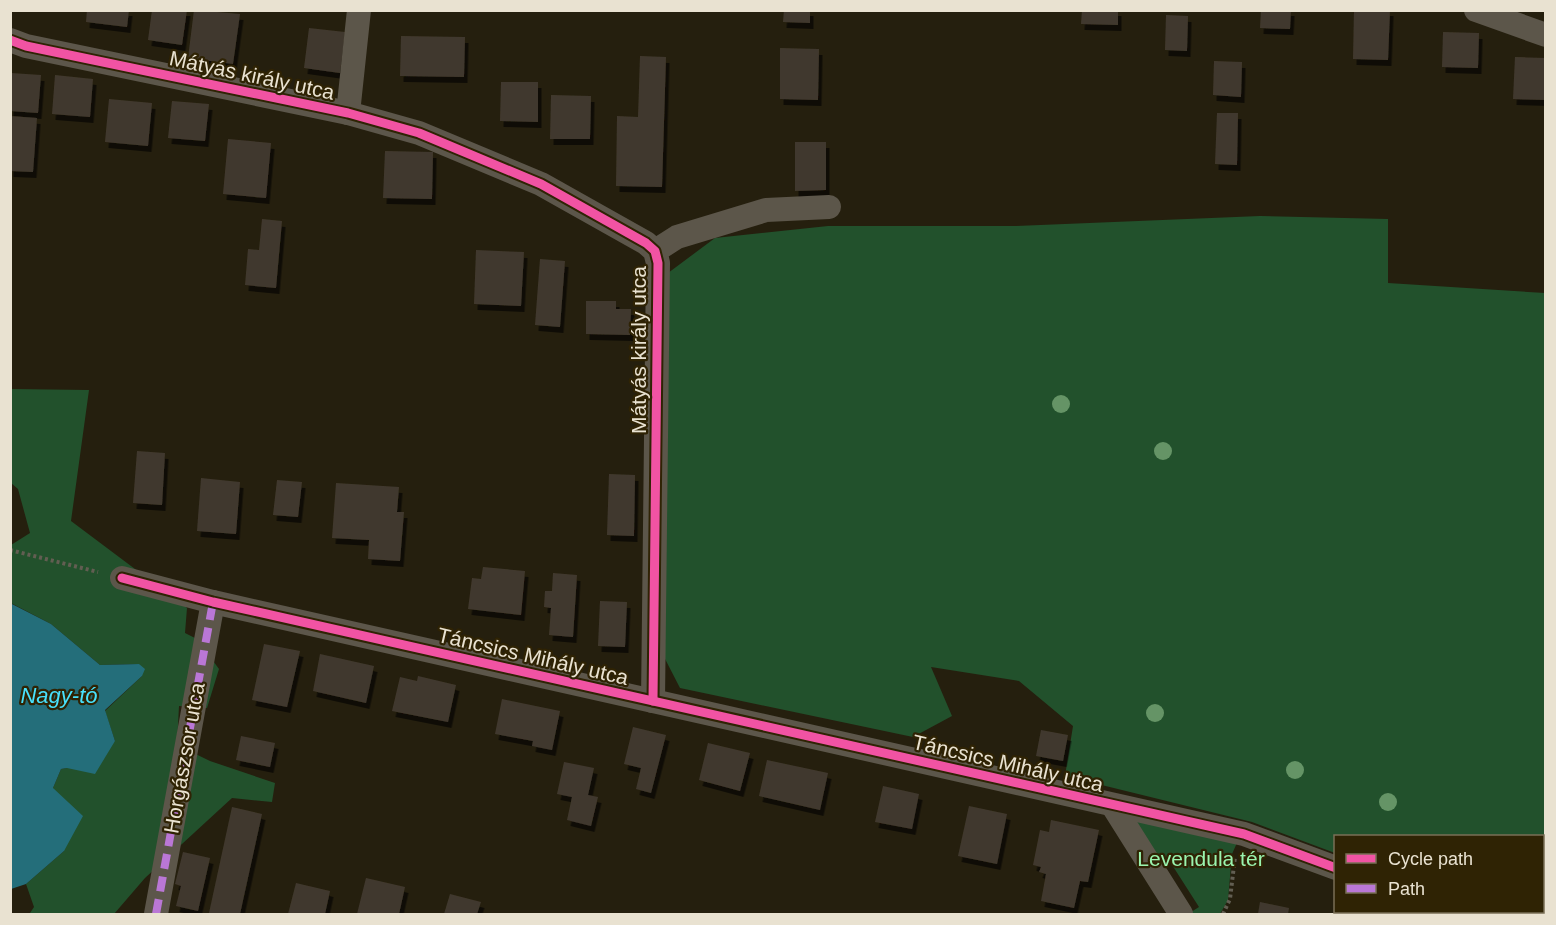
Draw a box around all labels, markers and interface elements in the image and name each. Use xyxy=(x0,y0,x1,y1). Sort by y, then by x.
street label: Mátyás király utca xyxy=(167,46,337,104)
street label: Mátyás király utca xyxy=(627,266,650,434)
street label: Táncsics Mihály utca xyxy=(435,623,631,689)
street label: Horgászsor utca xyxy=(159,680,209,835)
water label: Nagy-tó xyxy=(20,683,98,708)
street label: Táncsics Mihály utca xyxy=(910,730,1106,796)
legend xyxy=(1334,835,1544,913)
park label: Levendula tér xyxy=(1137,847,1265,870)
text: Cycle path xyxy=(1388,849,1473,869)
text: Path xyxy=(1388,879,1425,899)

